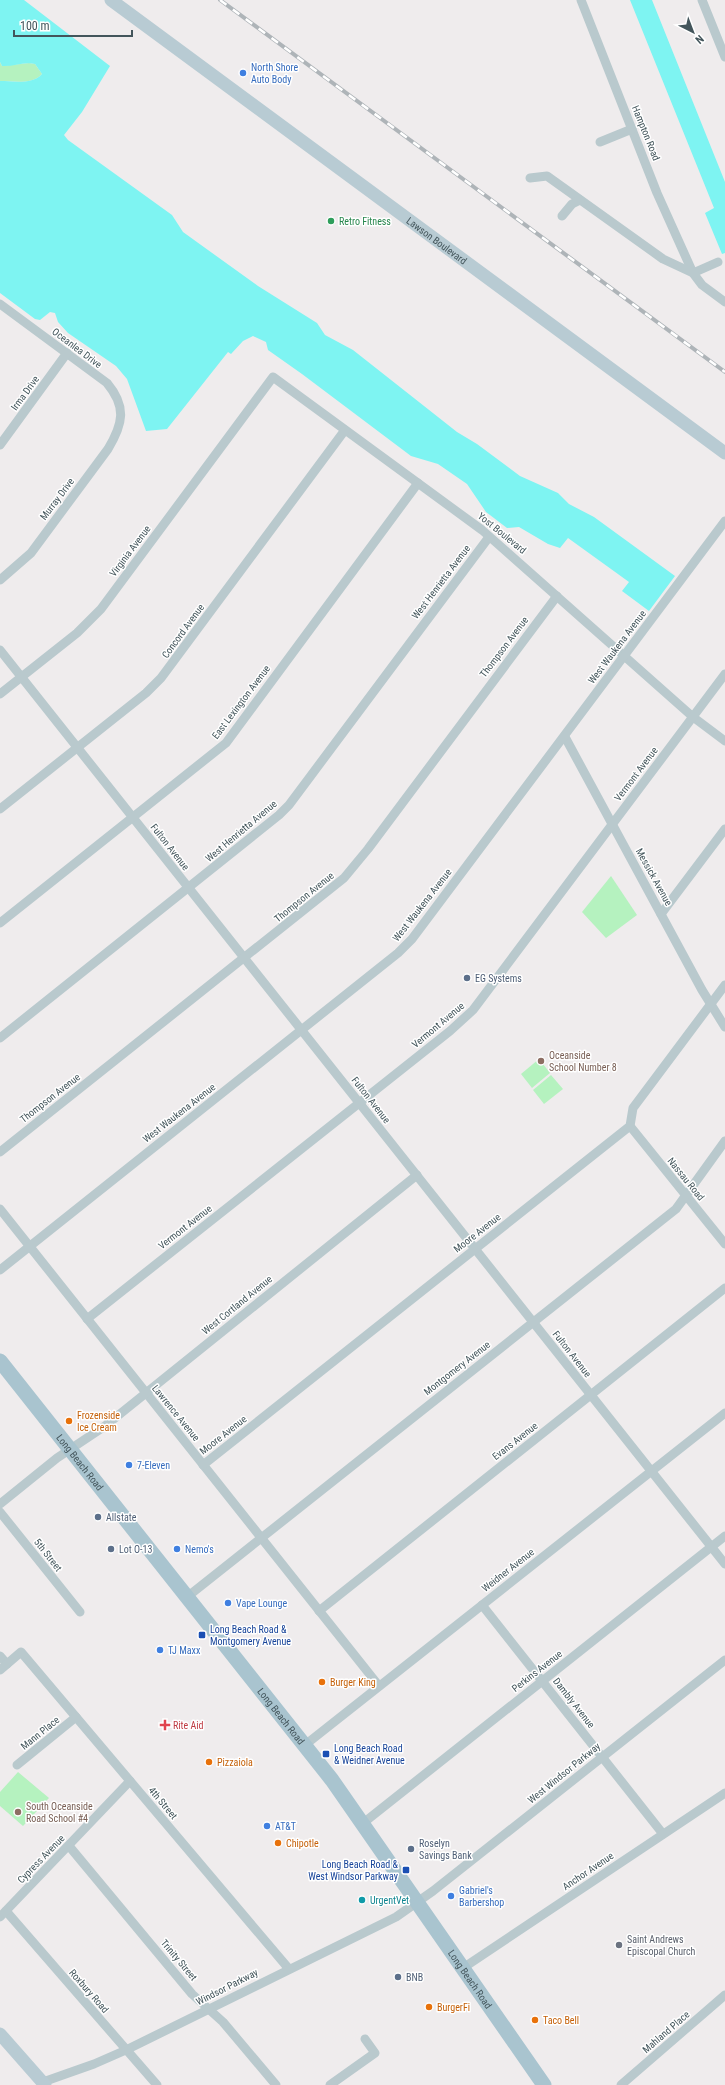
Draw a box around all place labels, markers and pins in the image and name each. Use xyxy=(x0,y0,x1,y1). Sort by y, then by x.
place label: North Shore Auto Body xyxy=(251,62,299,85)
marker: North Shore Auto Body xyxy=(238,68,248,78)
marker: Retro Fitness xyxy=(326,216,336,226)
place label: Retro Fitness xyxy=(339,216,391,227)
marker: EG Systems xyxy=(462,973,472,983)
place label: EG Systems xyxy=(475,973,522,984)
place label: Oceanside School Number 8 xyxy=(549,1050,617,1073)
marker: Oceanside School Number 8 xyxy=(536,1056,546,1066)
place label: Frozenside Ice Cream xyxy=(77,1410,120,1433)
marker: Frozenside Ice Cream xyxy=(64,1416,74,1426)
marker: 7-Eleven xyxy=(124,1460,134,1470)
place label: 7-Eleven xyxy=(137,1460,170,1471)
marker: Allstate xyxy=(93,1512,103,1522)
place label: Allstate xyxy=(106,1512,137,1523)
marker: Lot O-13 xyxy=(106,1544,116,1554)
place label: Lot O-13 xyxy=(119,1544,152,1555)
marker: Nemo's xyxy=(172,1544,182,1554)
place label: Nemo's xyxy=(185,1544,214,1555)
marker: Vape Lounge xyxy=(223,1598,233,1608)
place label: Vape Lounge xyxy=(236,1598,287,1609)
place label: Long Beach Road & Montgomery Avenue xyxy=(210,1624,291,1647)
marker: Long Beach Road & Montgomery Avenue xyxy=(197,1630,207,1640)
marker: TJ Maxx xyxy=(155,1645,165,1655)
place label: TJ Maxx xyxy=(168,1645,201,1656)
marker: Burger King xyxy=(317,1677,327,1687)
place label: Burger King xyxy=(330,1677,376,1688)
marker: Rite Aid xyxy=(160,1720,170,1730)
place label: Rite Aid xyxy=(173,1720,204,1731)
place label: Long Beach Road & Weidner Avenue xyxy=(334,1743,405,1766)
marker: Long Beach Road & Weidner Avenue xyxy=(321,1749,331,1759)
marker: Pizzaiola xyxy=(204,1757,214,1767)
place label: Pizzaiola xyxy=(217,1757,253,1768)
place label: South Oceanside Road School #4 xyxy=(26,1801,93,1824)
marker: South Oceanside Road School #4 xyxy=(13,1807,23,1817)
marker: AT&T xyxy=(262,1821,272,1831)
place label: AT&T xyxy=(275,1821,296,1832)
marker: Chipotle xyxy=(273,1838,283,1848)
place label: Chipotle xyxy=(286,1838,319,1849)
place label: Roselyn Savings Bank xyxy=(419,1838,472,1861)
marker: Roselyn Savings Bank xyxy=(406,1844,416,1854)
place label: Long Beach Road & West Windsor Parkway xyxy=(308,1859,399,1882)
marker: Long Beach Road & West Windsor Parkway xyxy=(401,1865,411,1875)
place label: Gabriel's Barbershop xyxy=(459,1885,504,1908)
marker: Gabriel's Barbershop xyxy=(446,1891,456,1901)
marker: UrgentVet xyxy=(357,1895,367,1905)
place label: UrgentVet xyxy=(370,1895,409,1906)
place label: Saint Andrews Episcopal Church xyxy=(627,1934,696,1957)
marker: Saint Andrews Episcopal Church xyxy=(614,1940,624,1950)
marker: BNB xyxy=(393,1972,403,1982)
place label: BNB xyxy=(406,1972,423,1983)
marker: BurgerFi xyxy=(424,2002,434,2012)
place label: BurgerFi xyxy=(437,2002,470,2013)
marker: Taco Bell xyxy=(530,2015,540,2025)
place label: Taco Bell xyxy=(543,2015,579,2026)

